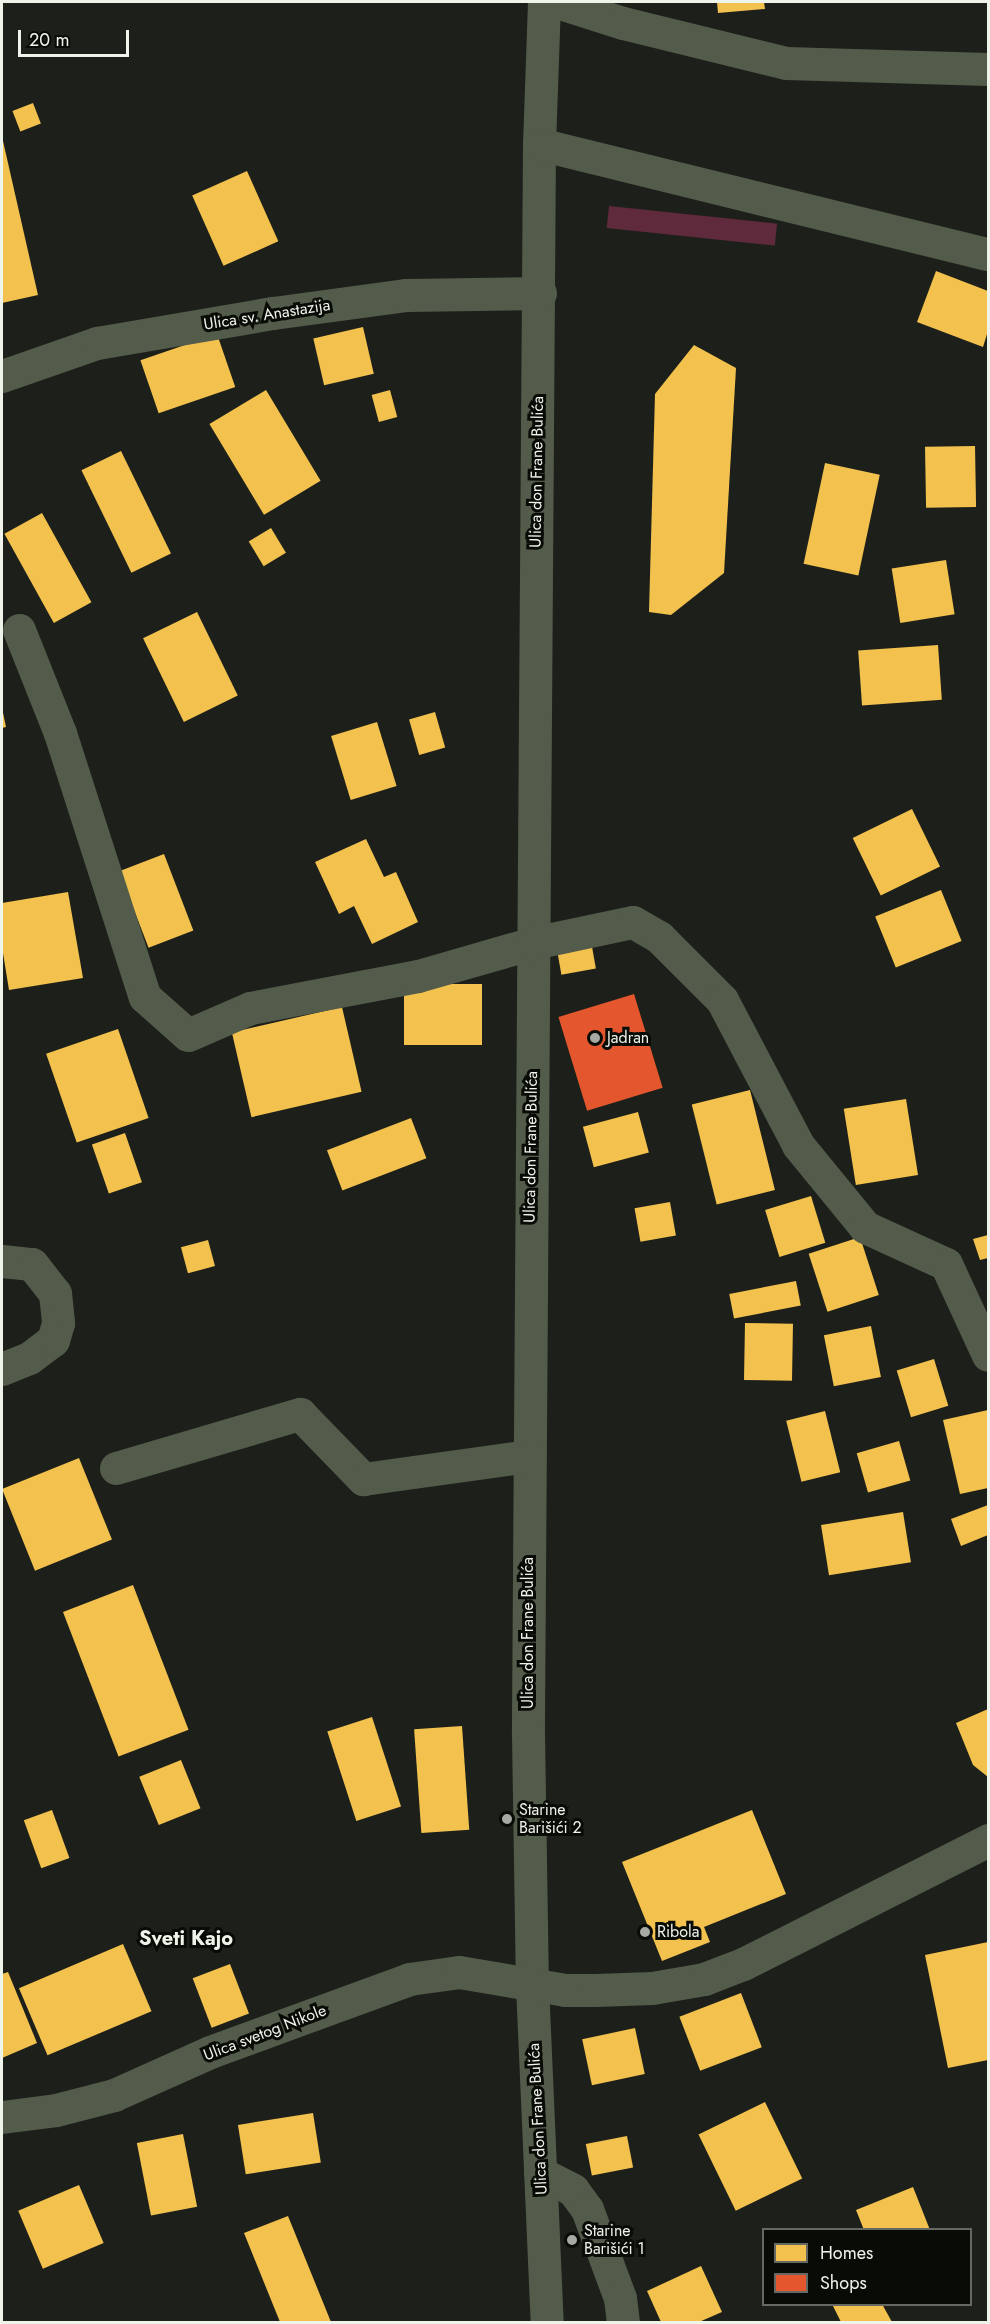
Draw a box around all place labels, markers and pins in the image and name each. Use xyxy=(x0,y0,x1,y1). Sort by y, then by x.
place label: Jadran xyxy=(607,1028,649,1048)
marker: Jadran xyxy=(588,1031,602,1045)
place label: Starine Barišići 2 xyxy=(519,1800,582,1838)
marker: Starine Barišići 2 xyxy=(500,1812,514,1826)
place label: Ribola xyxy=(657,1922,699,1942)
marker: Ribola xyxy=(638,1925,652,1939)
place label: Starine Barišići 1 xyxy=(584,2221,645,2259)
marker: Starine Barišići 1 xyxy=(565,2233,579,2247)

